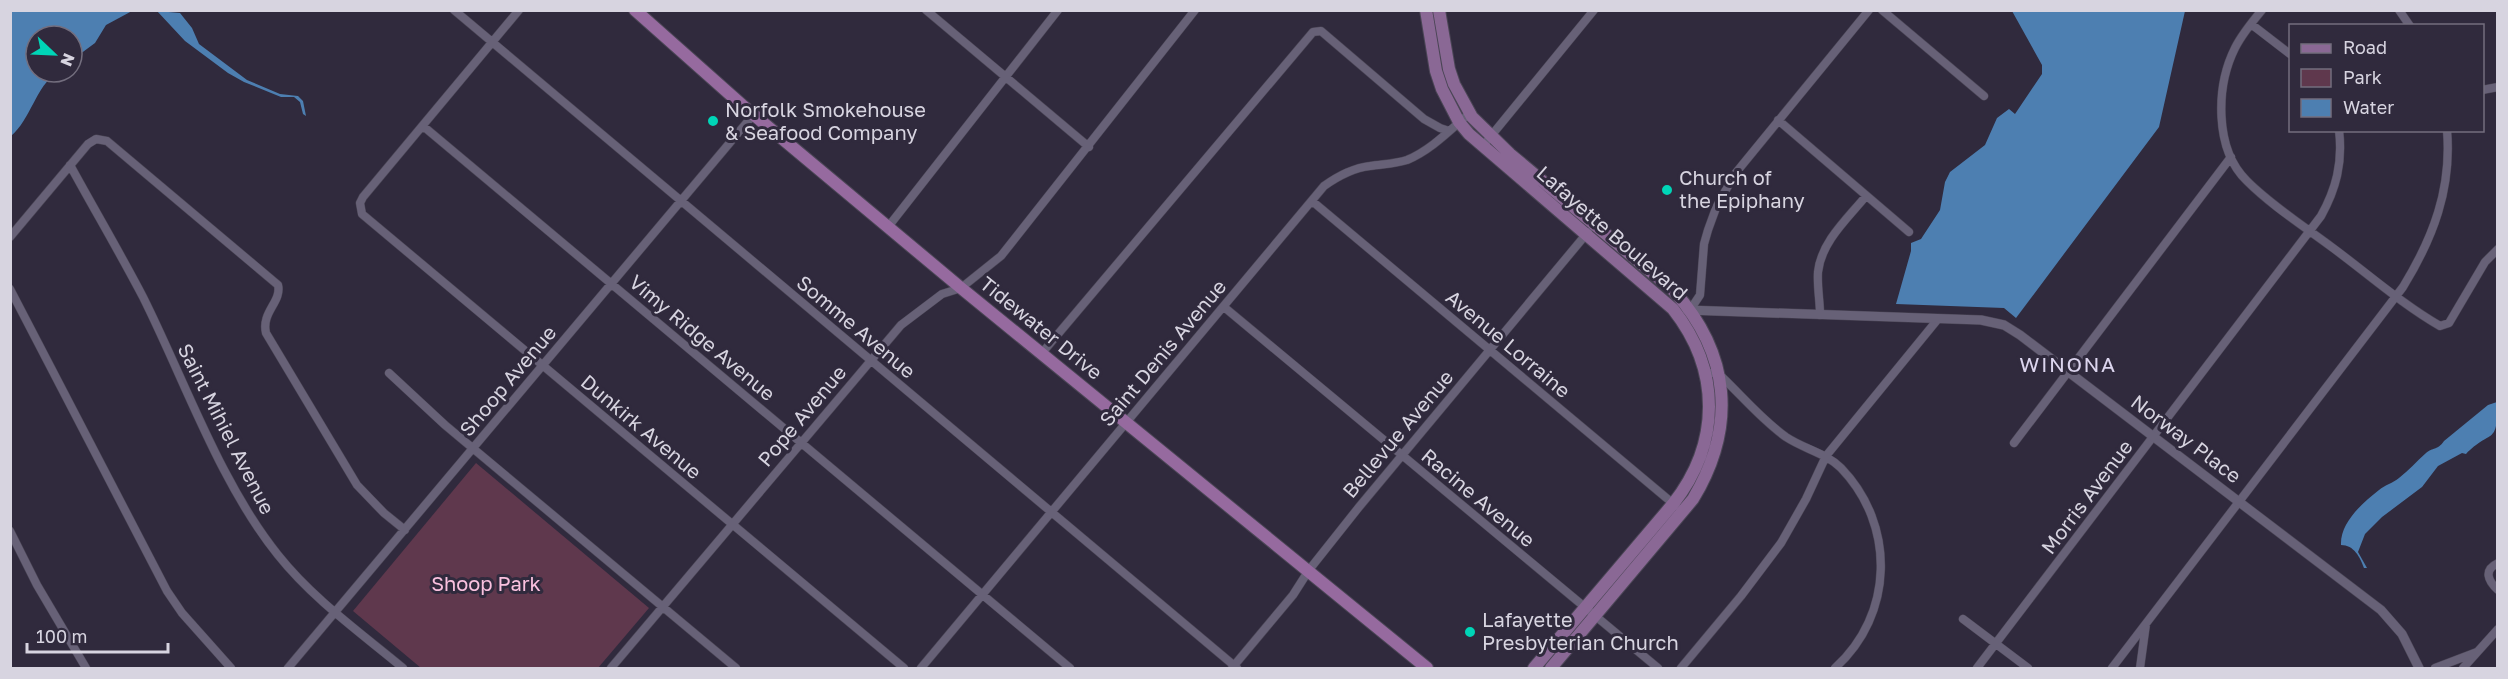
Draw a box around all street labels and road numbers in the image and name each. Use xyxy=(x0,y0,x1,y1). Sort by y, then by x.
street label: Lafayette Boulevard xyxy=(1532,160,1693,304)
street label: Vimy Ridge Avenue xyxy=(625,269,780,405)
street label: Somme Avenue xyxy=(792,270,921,383)
street label: Tidewater Drive xyxy=(976,271,1108,384)
street label: Saint Denis Avenue xyxy=(1094,274,1231,431)
street label: Avenue Lorraine xyxy=(1442,284,1576,402)
street label: Shoop Avenue xyxy=(454,320,560,441)
street label: Saint Mihiel Avenue xyxy=(173,339,280,518)
street label: Pope Avenue xyxy=(752,360,850,471)
street label: Bellevue Avenue xyxy=(1337,365,1458,502)
street label: Dunkirk Avenue xyxy=(577,369,707,484)
street label: Norway Place xyxy=(2127,389,2246,487)
street label: Morris Avenue xyxy=(2036,435,2137,558)
street label: Racine Avenue xyxy=(1417,443,1540,552)

